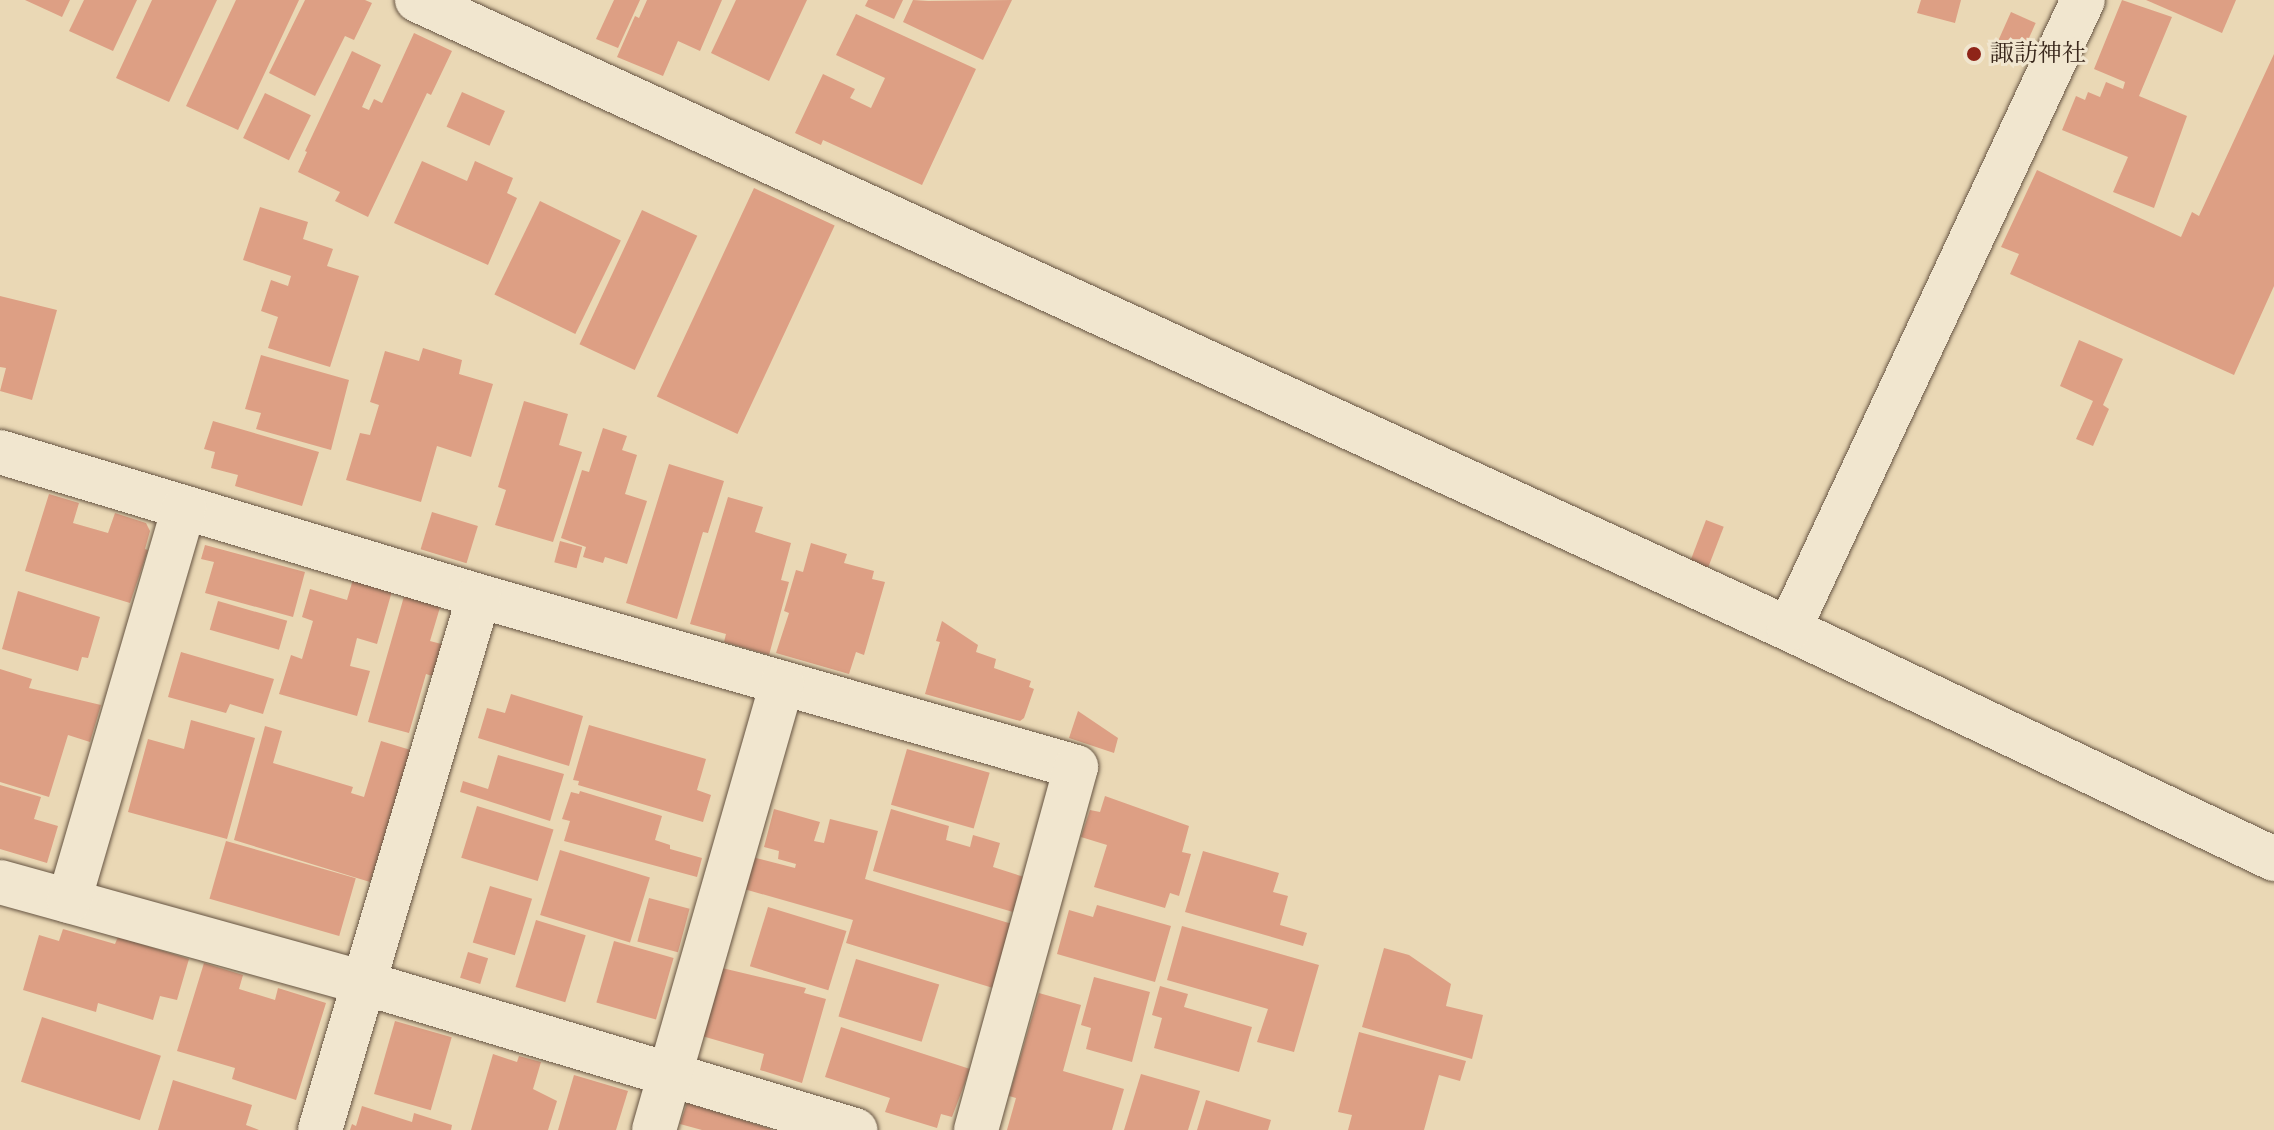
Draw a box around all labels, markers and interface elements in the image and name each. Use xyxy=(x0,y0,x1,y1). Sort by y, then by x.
place label: 諏訪神社 xyxy=(1990,40,2086,68)
marker: 諏訪神社 xyxy=(1965,45,1983,63)

